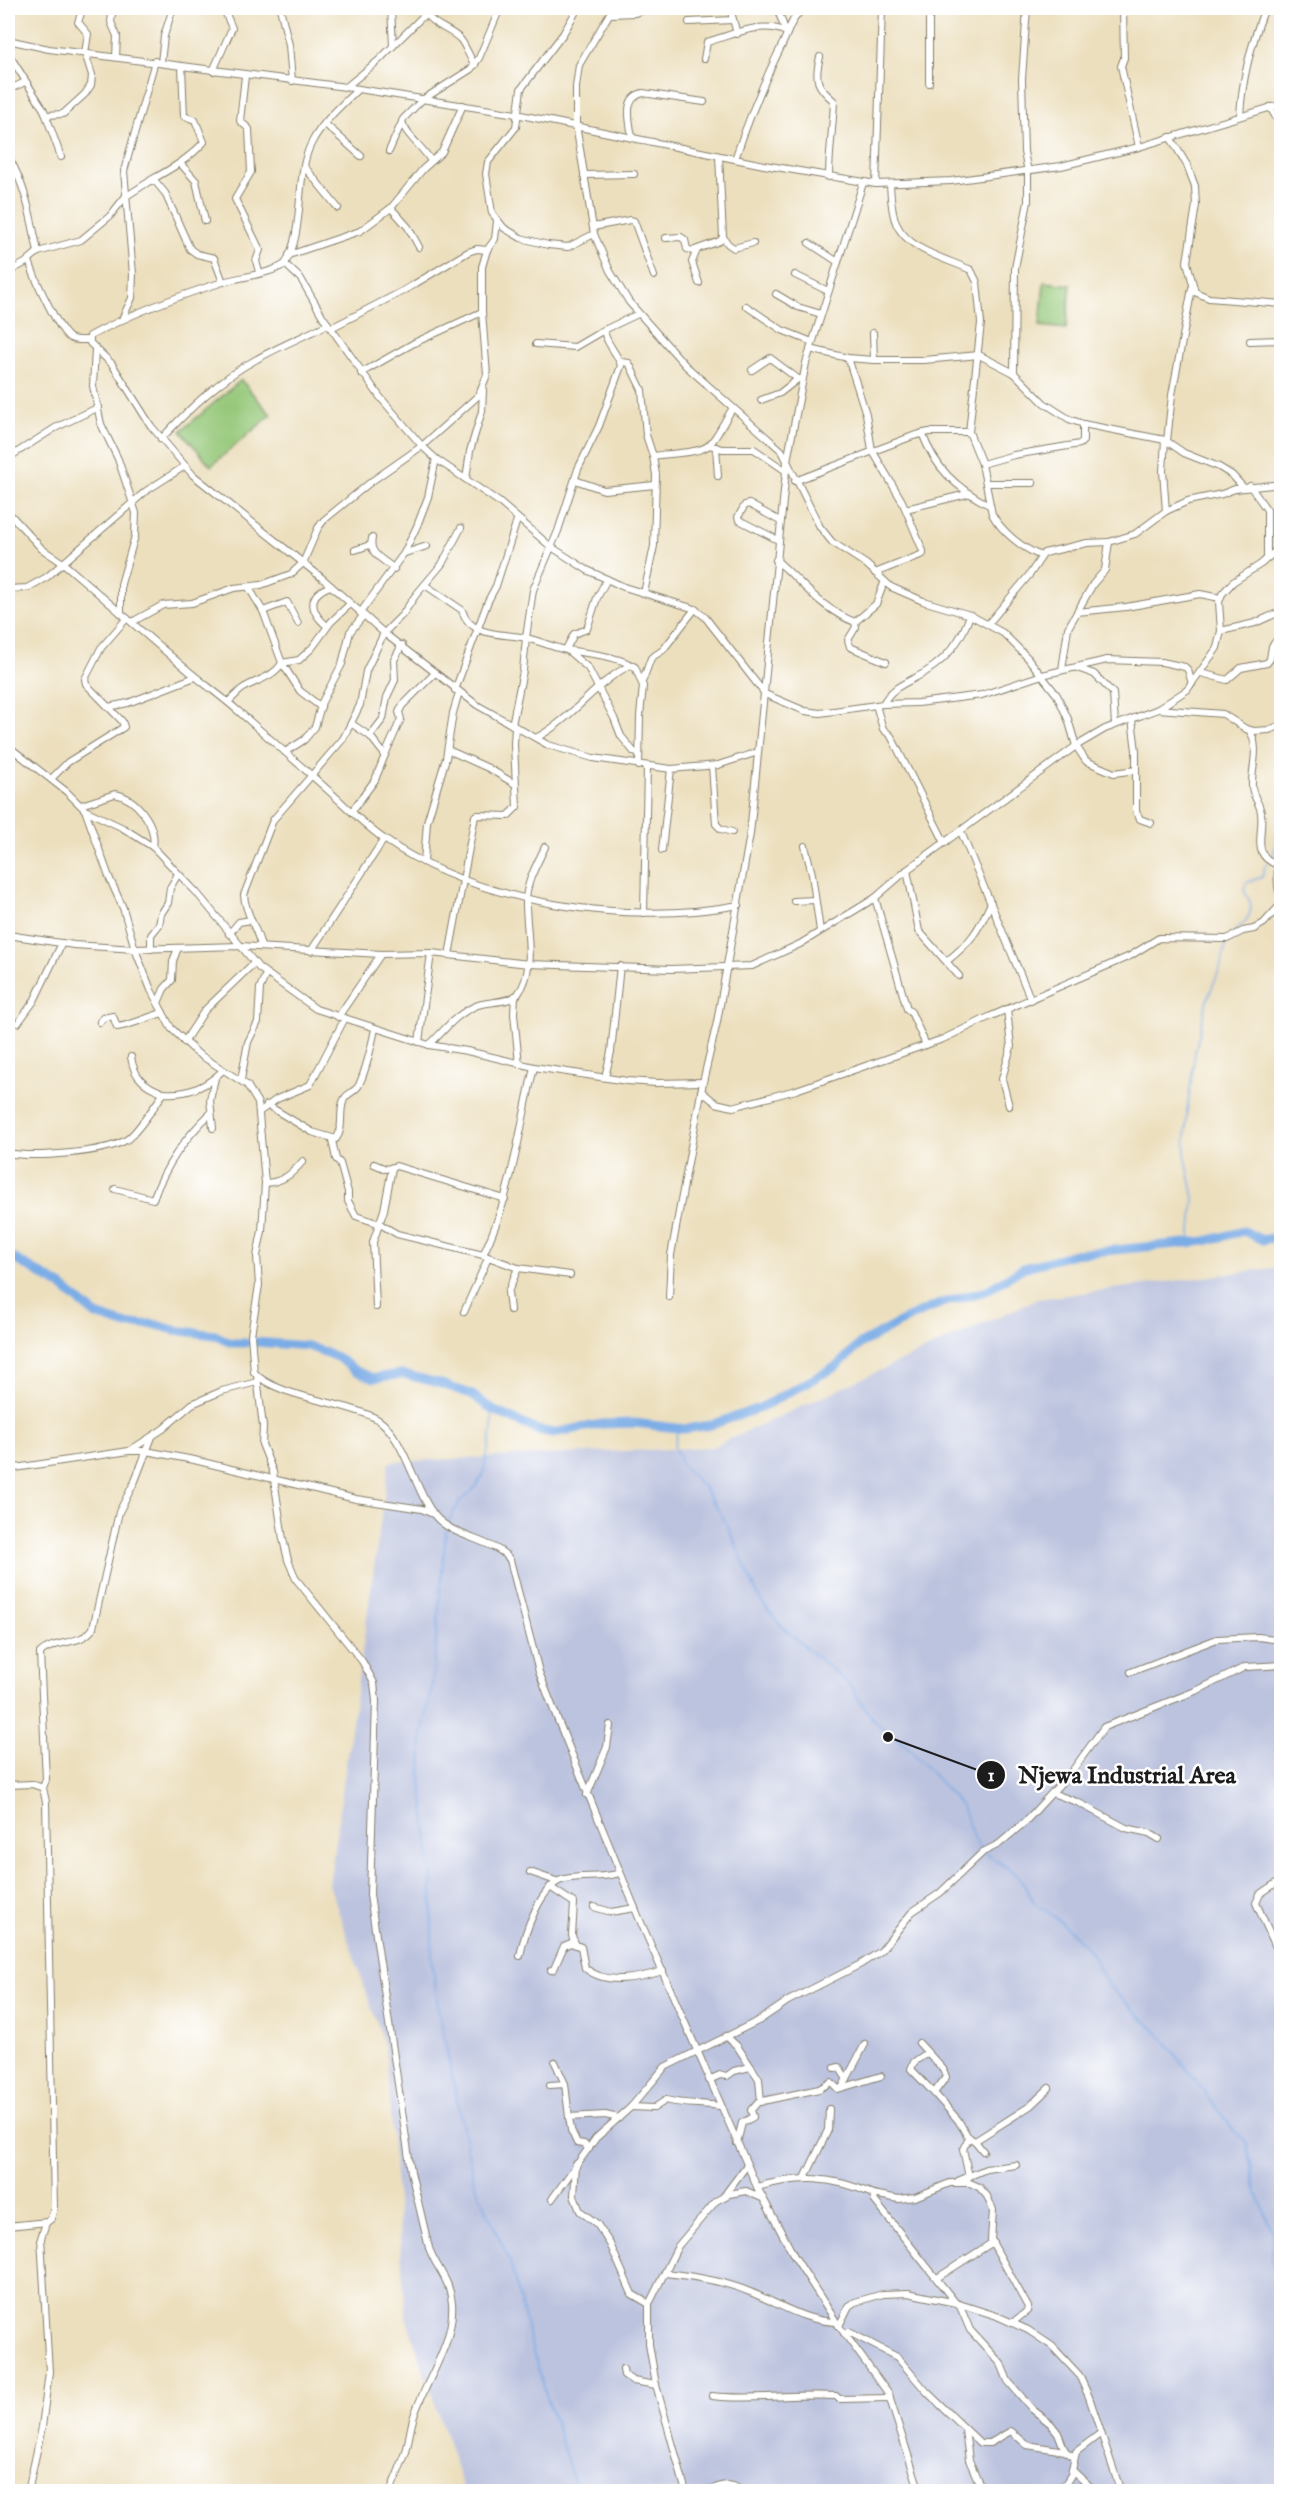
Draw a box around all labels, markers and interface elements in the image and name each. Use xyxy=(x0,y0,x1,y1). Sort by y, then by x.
callout: Njewa Industrial Area xyxy=(976,1754,1247,1796)
text: Njewa Industrial Area xyxy=(1017,1761,1236,1792)
text: 1 xyxy=(988,1765,995,1788)

